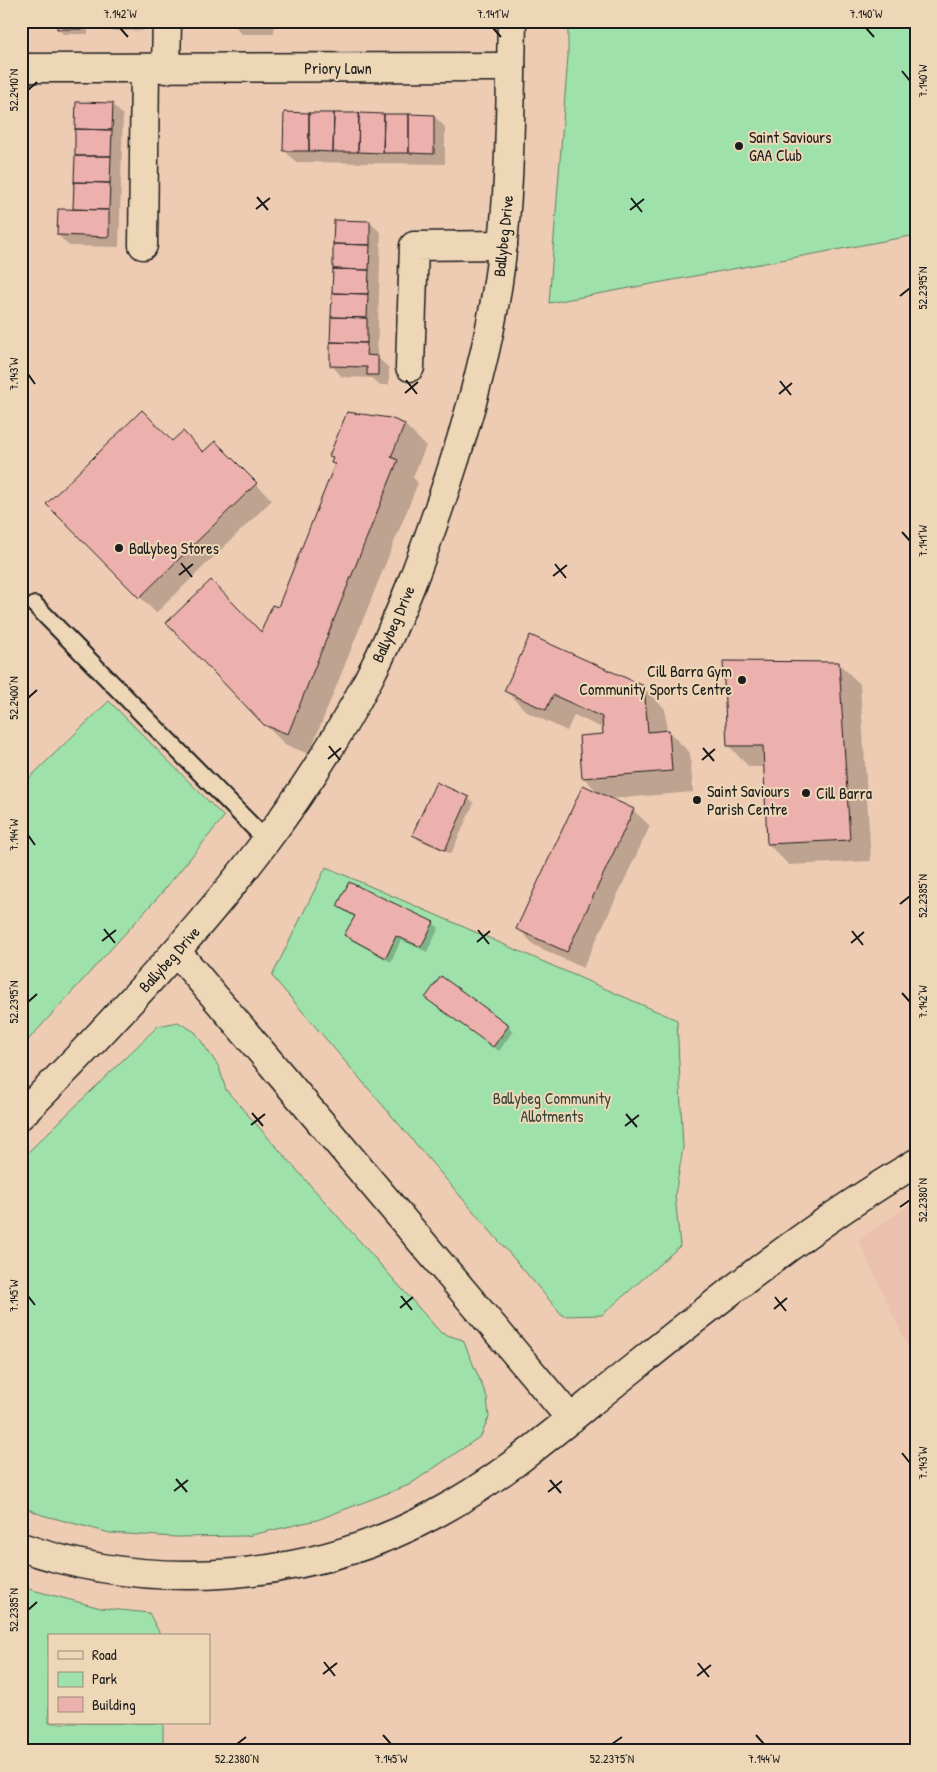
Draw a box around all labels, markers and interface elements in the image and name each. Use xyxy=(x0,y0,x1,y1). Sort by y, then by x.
text: 7.142°W xyxy=(103,5,137,22)
text: 7.141°W xyxy=(477,5,510,22)
text: 7.140°W xyxy=(850,5,883,22)
street label: Priory Lawn xyxy=(304,57,372,79)
text: 7.140°W xyxy=(914,64,931,97)
text: 52.2410°N xyxy=(5,69,22,111)
place label: Saint Saviours GAA Club xyxy=(749,126,831,166)
marker: Saint Saviours GAA Club xyxy=(733,140,745,152)
street label: Ballybeg Drive xyxy=(488,193,518,278)
text: 52.2395°N xyxy=(914,267,931,309)
text: 7.143°W xyxy=(5,357,22,390)
text: 7.141°W xyxy=(914,524,931,557)
place label: Ballybeg Stores xyxy=(129,537,219,559)
marker: Ballybeg Stores xyxy=(113,542,125,554)
street label: Ballybeg Drive xyxy=(366,582,420,666)
place label: Cill Barra Gym Community Sports Centre xyxy=(579,660,733,700)
marker: Cill Barra Gym Community Sports Centre xyxy=(736,674,748,686)
text: 52.2400°N xyxy=(5,676,22,720)
place label: Saint Saviours Parish Centre xyxy=(707,780,789,820)
place label: Cill Barra xyxy=(816,782,872,804)
marker: Cill Barra xyxy=(800,787,812,799)
marker: Saint Saviours Parish Centre xyxy=(691,794,703,806)
text: 7.144°W xyxy=(5,818,22,851)
text: 52.2385°N xyxy=(914,874,931,918)
street label: Ballybeg Drive xyxy=(133,921,205,997)
text: 52.2395°N xyxy=(5,981,22,1023)
text: 7.142°W xyxy=(914,985,931,1019)
park label: Ballybeg Community Allotments xyxy=(493,1087,611,1127)
text: 52.2380°N xyxy=(914,1178,931,1222)
text: 7.145°W xyxy=(5,1279,22,1312)
text: 7.143°W xyxy=(914,1446,931,1479)
text: 52.2385°N xyxy=(5,1588,22,1632)
legend xyxy=(48,1634,210,1724)
text: Road xyxy=(92,1644,117,1665)
text: Park xyxy=(92,1668,117,1689)
text: Building xyxy=(92,1694,136,1715)
text: 52.2380°N xyxy=(215,1750,259,1767)
text: 7.145°W xyxy=(375,1750,408,1767)
text: 52.2375°N xyxy=(590,1750,634,1767)
text: 7.144°W xyxy=(748,1750,781,1767)

